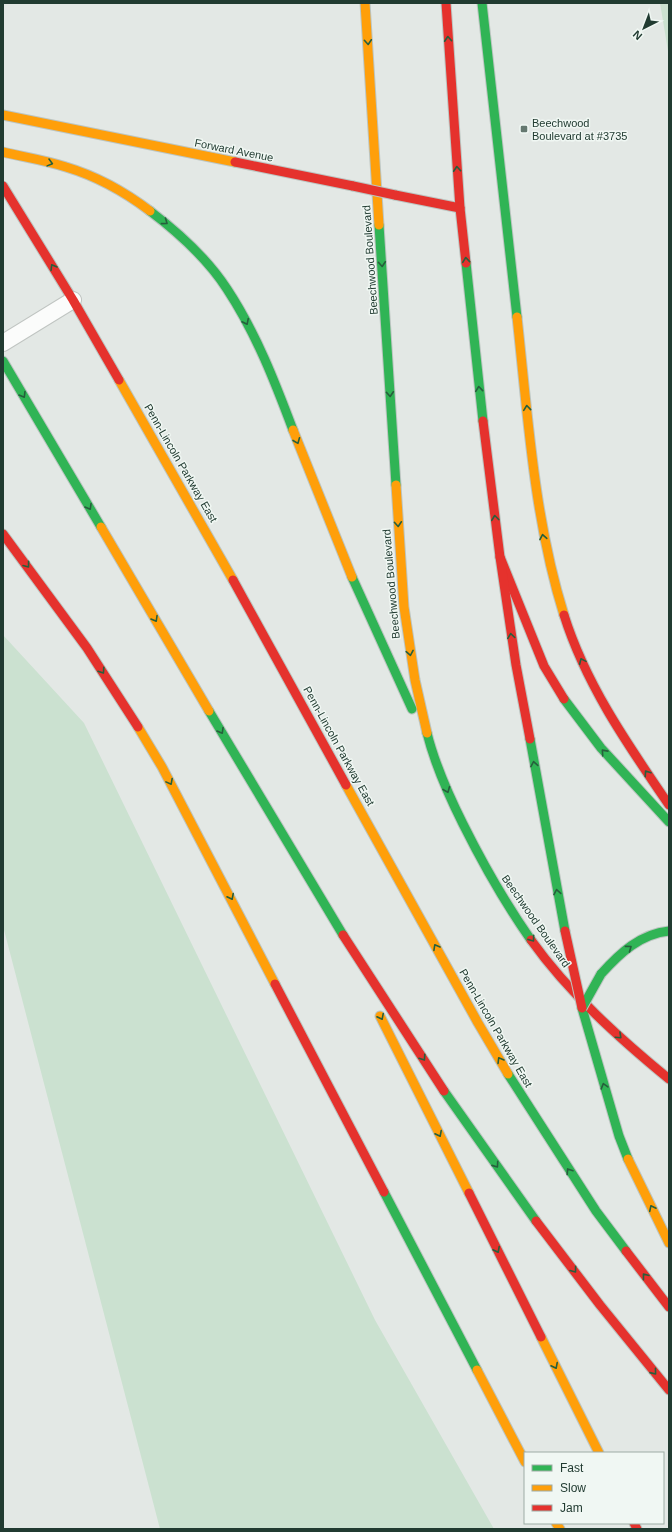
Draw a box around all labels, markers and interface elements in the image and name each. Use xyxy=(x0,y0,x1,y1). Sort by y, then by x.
north arrow xyxy=(624,8,664,48)
text: N xyxy=(630,28,644,43)
one-way arrow xyxy=(444,36,453,42)
one-way arrow xyxy=(363,39,372,45)
place label: Beechwood Boulevard at #3735 xyxy=(532,117,627,142)
marker: Beechwood Boulevard at #3735 xyxy=(519,124,529,134)
street label: Forward Avenue xyxy=(194,136,274,164)
one-way arrow xyxy=(46,158,53,167)
one-way arrow xyxy=(453,166,462,172)
street label: Beechwood Boulevard xyxy=(360,205,380,315)
one-way arrow xyxy=(160,217,167,224)
one-way arrow xyxy=(461,257,470,263)
one-way arrow xyxy=(378,261,386,267)
one-way arrow xyxy=(51,264,58,271)
one-way arrow xyxy=(241,317,249,325)
one-way arrow xyxy=(475,386,484,392)
one-way arrow xyxy=(19,391,26,398)
one-way arrow xyxy=(386,391,395,397)
street label: Penn-Lincoln Parkway East xyxy=(142,402,220,524)
one-way arrow xyxy=(523,405,532,411)
one-way arrow xyxy=(293,438,301,445)
one-way arrow xyxy=(85,503,92,510)
one-way arrow xyxy=(491,515,500,521)
one-way arrow xyxy=(394,521,403,527)
street label: Beechwood Boulevard xyxy=(380,529,402,639)
one-way arrow xyxy=(539,534,548,540)
one-way arrow xyxy=(22,561,29,568)
one-way arrow xyxy=(151,615,158,622)
one-way arrow xyxy=(507,633,516,639)
one-way arrow xyxy=(405,650,414,656)
one-way arrow xyxy=(579,658,587,665)
one-way arrow xyxy=(98,667,105,674)
street label: Penn-Lincoln Parkway East xyxy=(301,684,377,808)
one-way arrow xyxy=(216,727,223,734)
one-way arrow xyxy=(602,750,609,757)
one-way arrow xyxy=(530,761,539,767)
one-way arrow xyxy=(644,770,652,777)
one-way arrow xyxy=(166,778,173,785)
one-way arrow xyxy=(443,786,451,793)
street label: Beechwood Boulevard xyxy=(500,872,572,970)
one-way arrow xyxy=(554,889,562,895)
one-way arrow xyxy=(226,893,234,900)
one-way arrow xyxy=(527,935,534,942)
one-way arrow xyxy=(434,944,441,951)
one-way arrow xyxy=(625,946,632,953)
street label: Penn-Lincoln Parkway East xyxy=(457,967,535,1089)
one-way arrow xyxy=(376,1013,384,1021)
one-way arrow xyxy=(614,1031,622,1039)
one-way arrow xyxy=(418,1054,426,1061)
one-way arrow xyxy=(498,1057,505,1064)
one-way arrow xyxy=(600,1082,609,1089)
one-way arrow xyxy=(434,1129,442,1137)
one-way arrow xyxy=(491,1161,498,1168)
one-way arrow xyxy=(567,1168,574,1175)
one-way arrow xyxy=(649,1205,657,1212)
one-way arrow xyxy=(493,1246,500,1253)
one-way arrow xyxy=(569,1265,576,1272)
one-way arrow xyxy=(643,1274,650,1281)
one-way arrow xyxy=(551,1362,558,1370)
one-way arrow xyxy=(650,1367,657,1374)
legend xyxy=(524,1452,664,1524)
text: Fast xyxy=(560,1461,584,1475)
text: Slow xyxy=(560,1481,586,1495)
text: Jam xyxy=(560,1501,583,1515)

